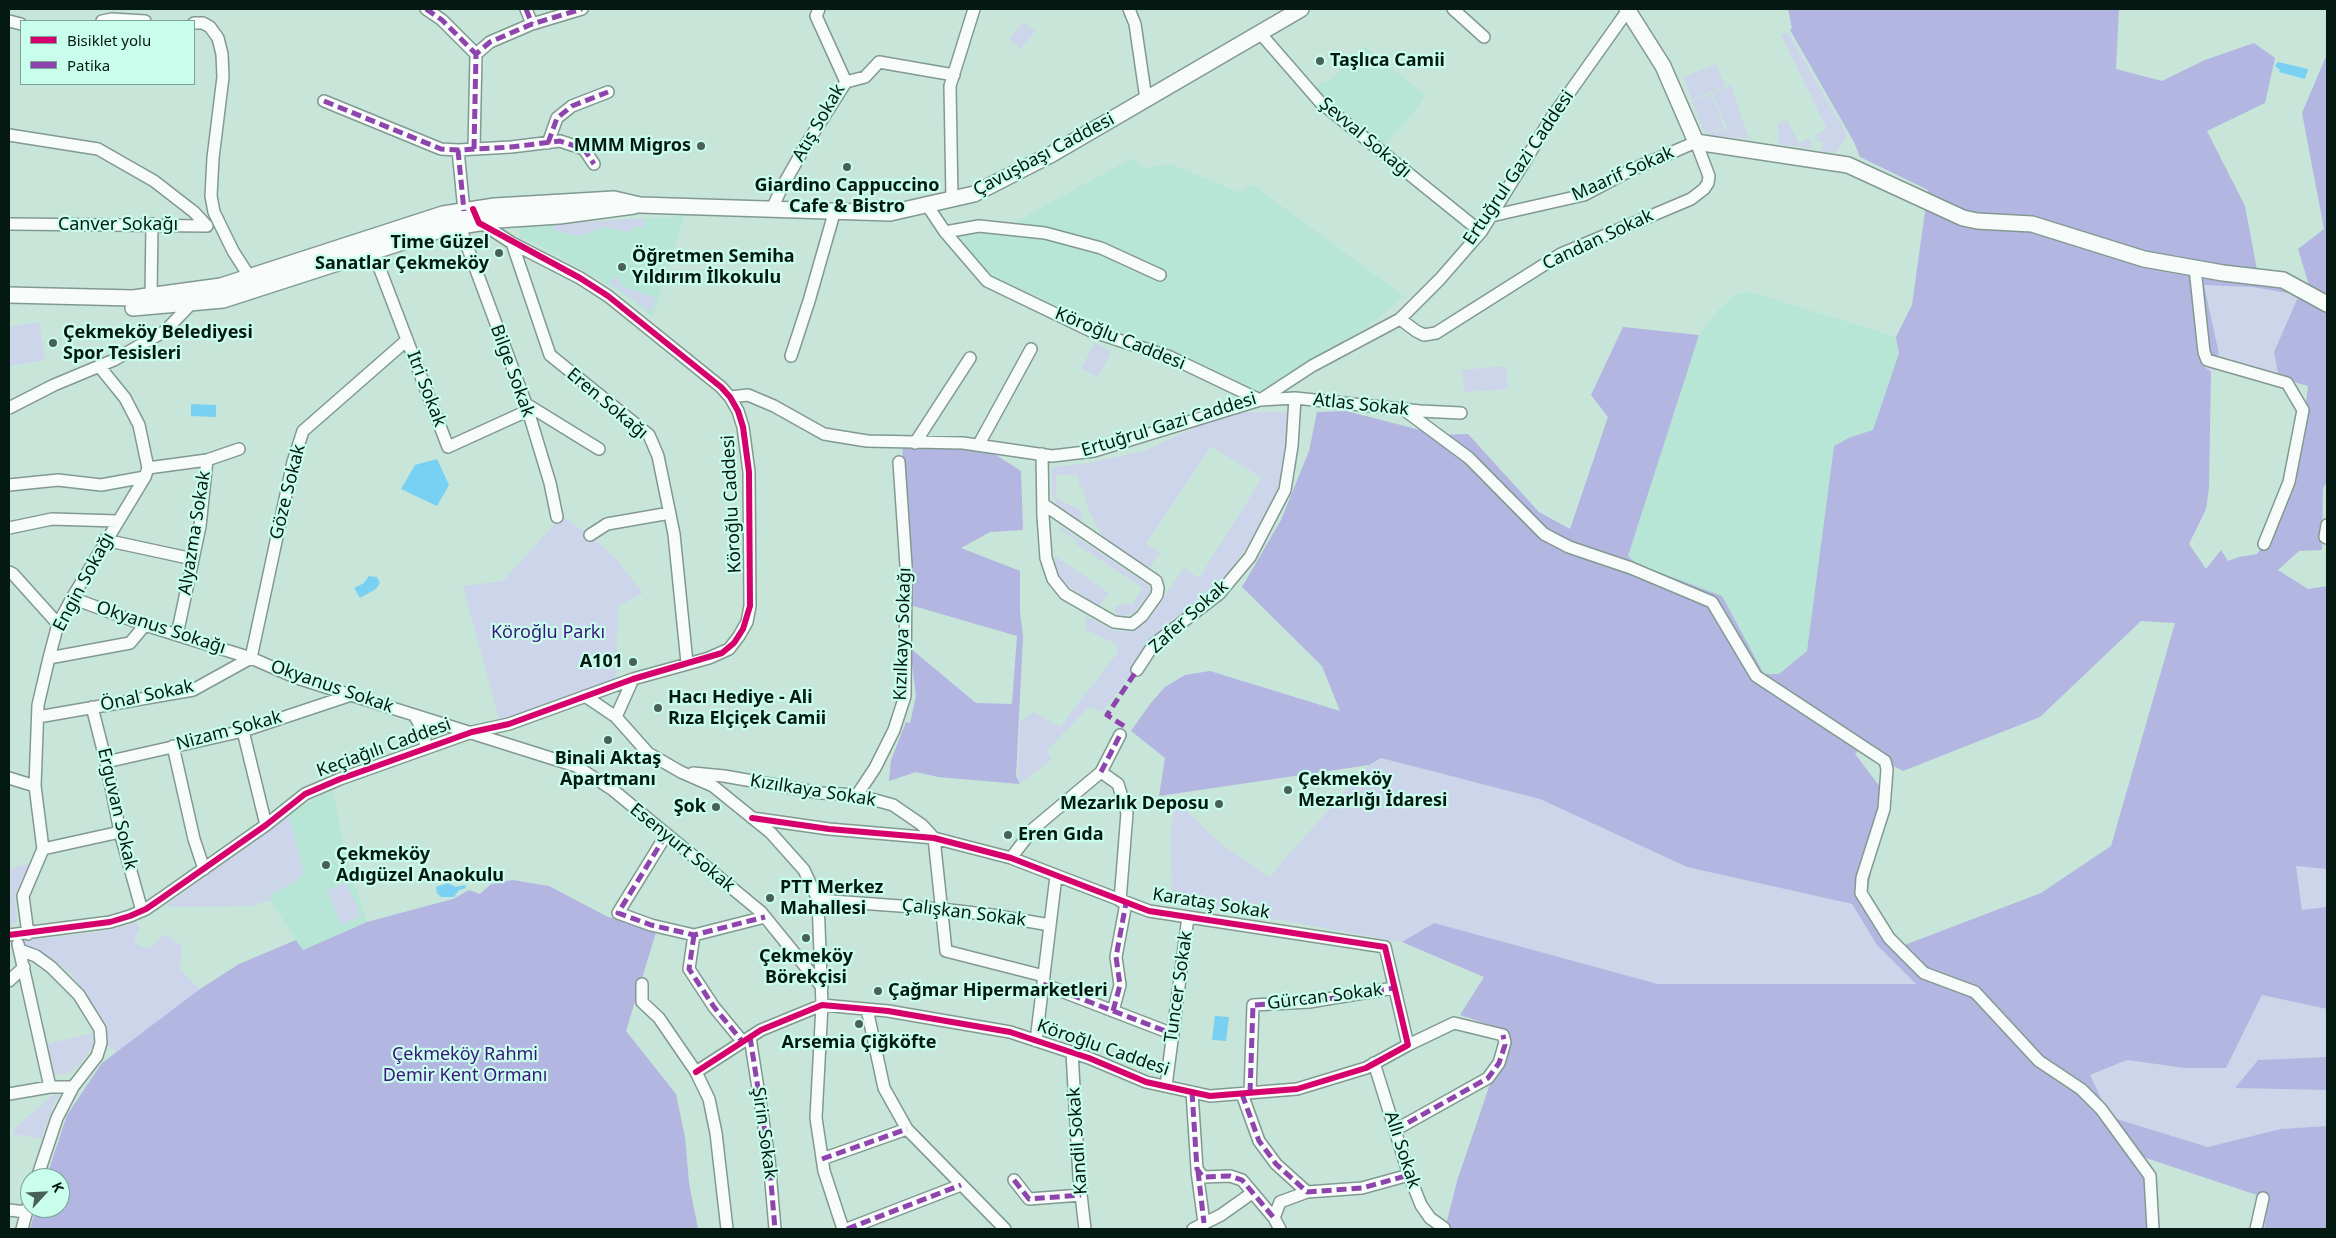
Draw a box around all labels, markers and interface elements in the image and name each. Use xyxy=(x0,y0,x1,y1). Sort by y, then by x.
legend xyxy=(20,20,195,85)
text: Bisiklet yolu xyxy=(67,30,151,50)
place label: Taşlıca Camii xyxy=(1330,50,1445,72)
text: Patika xyxy=(67,55,110,75)
marker: Taşlıca Camii xyxy=(1314,55,1326,67)
street label: Atış Sokak xyxy=(788,80,850,166)
street label: Ertuğrul Gazi Caddesi xyxy=(1459,87,1579,249)
street label: Şevval Sokağı xyxy=(1315,93,1415,183)
street label: Çavuşbaşı Caddesi xyxy=(970,109,1118,201)
place label: MMM Migros xyxy=(574,135,691,157)
marker: MMM Migros xyxy=(695,140,707,152)
street label: Maarif Sokak xyxy=(1569,142,1677,206)
marker: Giardino Cappuccino Cafe & Bistro xyxy=(841,161,853,173)
place label: Giardino Cappuccino Cafe & Bistro xyxy=(755,175,939,218)
street label: Candan Sokak xyxy=(1539,205,1657,275)
street label: Canver Sokağı xyxy=(58,214,178,236)
place label: Time Güzel Sanatlar Çekmeköy xyxy=(315,232,489,274)
place label: Öğretmen Semiha Yıldırım İlkokulu xyxy=(632,246,795,288)
marker: Time Güzel Sanatlar Çekmeköy xyxy=(493,247,505,259)
marker: Öğretmen Semiha Yıldırım İlkokulu xyxy=(616,261,628,273)
street label: Köroğlu Caddesi xyxy=(1052,303,1188,375)
place label: Çekmeköy Belediyesi Spor Tesisleri xyxy=(63,322,253,364)
street label: Bilge Sokak xyxy=(485,322,539,420)
marker: Çekmeköy Belediyesi Spor Tesisleri xyxy=(47,337,59,349)
street label: Itri Sokak xyxy=(402,348,450,430)
street label: Eren Sokağı xyxy=(562,364,652,444)
street label: Ertuğrul Gazi Caddesi xyxy=(1079,388,1259,462)
street label: Atlas Sokak xyxy=(1312,389,1410,421)
street label: Köroğlu Caddesi xyxy=(718,434,746,574)
street label: Göze Sokak xyxy=(266,442,310,542)
street label: Alyazma Sokak xyxy=(175,469,215,597)
street label: Engin Sokağı xyxy=(49,529,119,635)
street label: Kızılkaya Sokağı xyxy=(890,567,916,701)
street label: Zafer Sokak xyxy=(1145,576,1233,658)
street label: Okyanus Sokağı xyxy=(94,597,228,659)
park label: Köroğlu Parkı xyxy=(491,622,605,644)
place label: A101 xyxy=(580,651,623,673)
street label: Okyanus Sokak xyxy=(268,656,396,718)
marker: A101 xyxy=(627,656,639,668)
street label: Önal Sokak xyxy=(98,676,196,716)
place label: Hacı Hediye - Ali Rıza Elçiçek Camii xyxy=(668,687,826,730)
marker: Hacı Hediye - Ali Rıza Elçiçek Camii xyxy=(652,702,664,714)
street label: Nizam Sokak xyxy=(174,707,284,755)
street label: Keçiağılı Caddesi xyxy=(314,714,454,782)
marker: Binali Aktaş Apartmanı xyxy=(602,734,614,746)
street label: Erguvan Sokak xyxy=(92,746,142,872)
place label: Binali Aktaş Apartmanı xyxy=(555,748,661,791)
place label: Çekmeköy Mezarlığı İdaresi xyxy=(1298,769,1447,812)
street label: Kızılkaya Sokak xyxy=(748,770,878,812)
marker: Çekmeköy Mezarlığı İdaresi xyxy=(1282,784,1294,796)
place label: Mezarlık Deposu xyxy=(1060,793,1209,815)
place label: Şok xyxy=(674,796,706,818)
marker: Mezarlık Deposu xyxy=(1213,798,1225,810)
street label: Esenyurt Sokak xyxy=(625,799,739,897)
marker: Şok xyxy=(710,801,722,813)
place label: Eren Gıda xyxy=(1018,824,1103,846)
marker: Eren Gıda xyxy=(1002,829,1014,841)
place label: Çekmeköy Adıgüzel Anaokulu xyxy=(336,844,504,886)
marker: Çekmeköy Adıgüzel Anaokulu xyxy=(320,859,332,871)
place label: PTT Merkez Mahallesi xyxy=(780,877,883,920)
street label: Karataş Sokak xyxy=(1151,884,1271,924)
marker: PTT Merkez Mahallesi xyxy=(764,892,776,904)
street label: Çalışkan Sokak xyxy=(901,895,1027,931)
street label: Tuncer Sokak xyxy=(1160,930,1198,1044)
marker: Çekmeköy Börekçisi xyxy=(800,932,812,944)
place label: Çekmeköy Börekçisi xyxy=(759,946,853,989)
street label: Gürcan Sokak xyxy=(1266,979,1384,1015)
place label: Çağmar Hipermarketleri xyxy=(888,980,1108,1002)
marker: Çağmar Hipermarketleri xyxy=(872,985,884,997)
street label: Köroğlu Caddesi xyxy=(1034,1015,1172,1081)
marker: Arsemia Çiğköfte xyxy=(853,1018,865,1030)
place label: Arsemia Çiğköfte xyxy=(782,1032,936,1054)
park label: Çekmeköy Rahmi Demir Kent Ormanı xyxy=(383,1044,547,1086)
street label: Şirin Sokak xyxy=(747,1086,781,1180)
street label: Kandil Sokak xyxy=(1063,1087,1093,1195)
street label: Allı Sokak xyxy=(1379,1109,1425,1191)
north arrow xyxy=(20,1168,70,1218)
text: K xyxy=(48,1179,69,1195)

